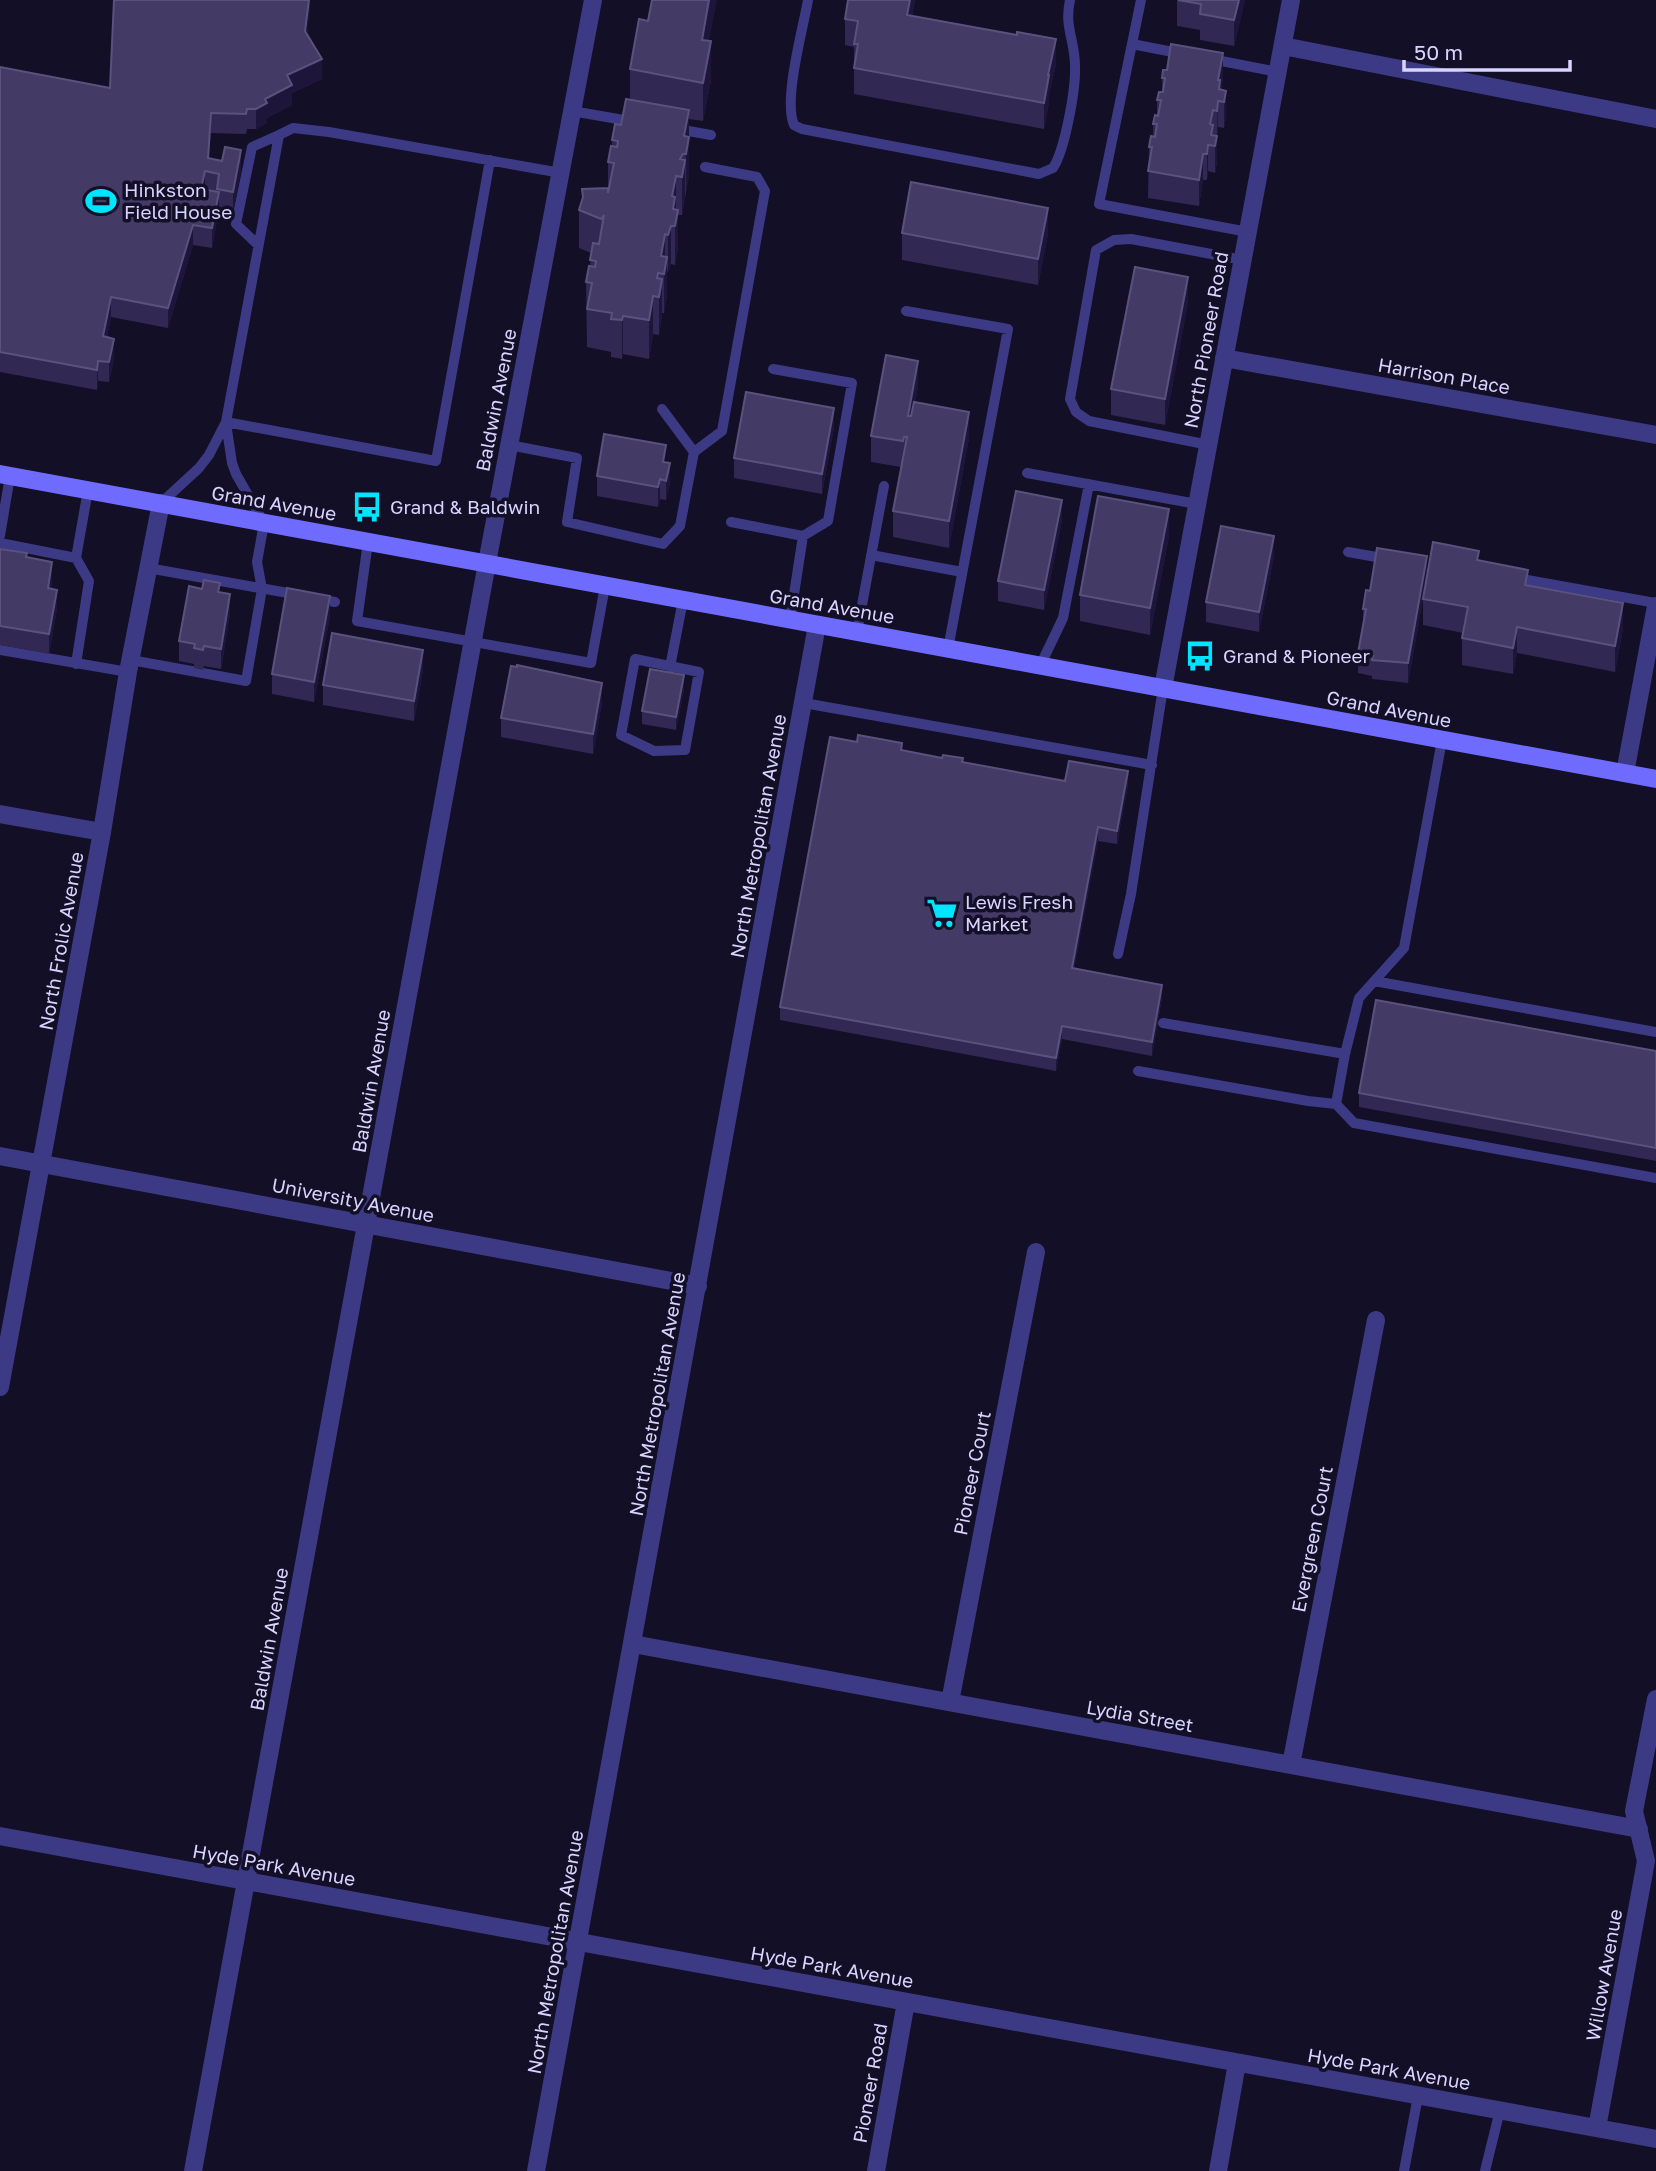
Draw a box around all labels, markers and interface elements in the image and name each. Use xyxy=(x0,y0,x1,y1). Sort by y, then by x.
scale bar xyxy=(1404,28,1570,72)
text: 50 m xyxy=(1414,39,1463,65)
place label: Hinkston Field House xyxy=(124,178,232,223)
sports icon: Hinkston Field House xyxy=(84,184,118,218)
street label: North Pioneer Road xyxy=(1179,250,1232,430)
street label: Baldwin Avenue xyxy=(470,327,521,473)
street label: Harrison Place xyxy=(1376,353,1512,398)
street label: Grand Avenue xyxy=(210,480,338,525)
bus stop icon: Grand & Baldwin xyxy=(350,490,384,524)
place label: Grand & Baldwin xyxy=(390,495,540,518)
street label: Grand Avenue xyxy=(768,583,896,628)
bus stop icon: Grand & Pioneer xyxy=(1183,639,1217,673)
place label: Grand & Pioneer xyxy=(1223,644,1371,667)
street label: Grand Avenue xyxy=(1325,685,1453,732)
street label: North Metropolitan Avenue xyxy=(725,712,790,960)
street label: North Frolic Avenue xyxy=(33,850,88,1032)
place label: Lewis Fresh Market xyxy=(965,890,1073,935)
supermarket icon: Lewis Fresh Market xyxy=(925,896,959,930)
street label: Baldwin Avenue xyxy=(347,1008,394,1154)
street label: University Avenue xyxy=(270,1172,436,1227)
street label: North Metropolitan Avenue xyxy=(624,1270,689,1518)
street label: Pioneer Court xyxy=(948,1409,995,1537)
street label: Evergreen Court xyxy=(1286,1464,1337,1614)
street label: Baldwin Avenue xyxy=(245,1566,292,1712)
street label: Lydia Street xyxy=(1085,1695,1195,1736)
street label: North Metropolitan Avenue xyxy=(522,1828,587,2076)
street label: Hyde Park Avenue xyxy=(191,1839,357,1890)
street label: Willow Avenue xyxy=(1581,1907,1626,2043)
street label: Hyde Park Avenue xyxy=(749,1941,915,1992)
street label: Pioneer Road xyxy=(848,2021,891,2145)
street label: Hyde Park Avenue xyxy=(1306,2043,1472,2094)

